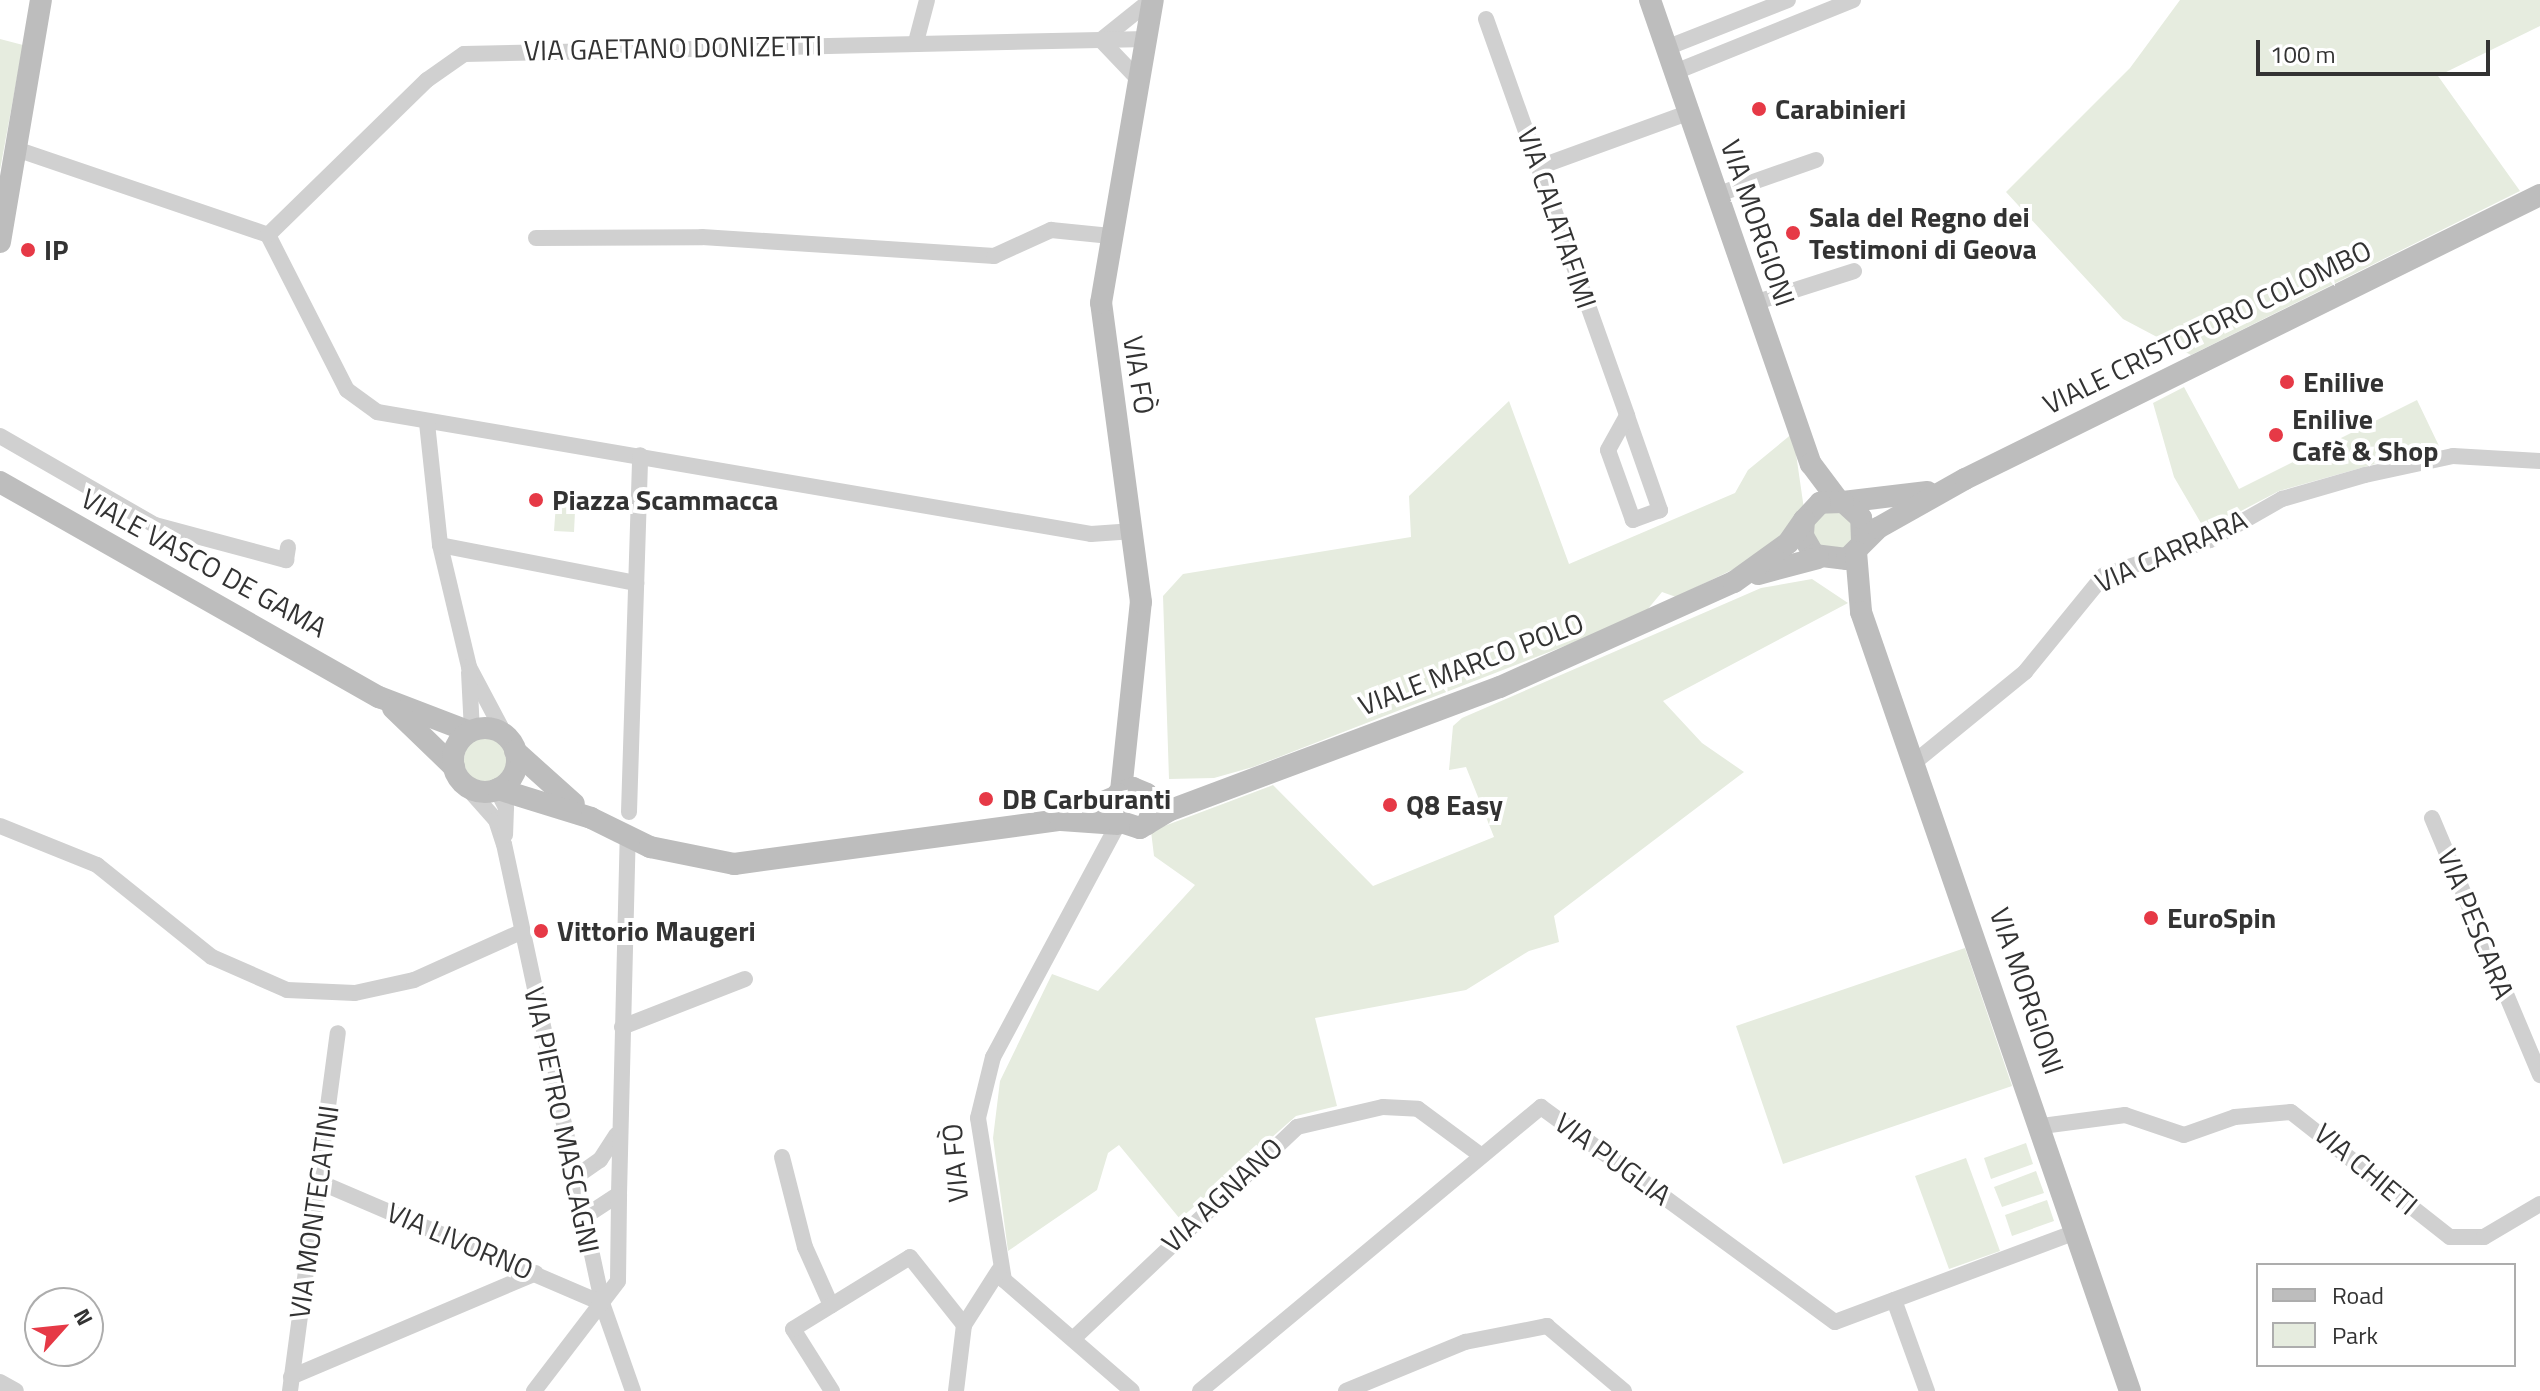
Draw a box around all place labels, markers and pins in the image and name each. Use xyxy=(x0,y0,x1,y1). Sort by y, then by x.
place label: Carabinieri xyxy=(1775,92,1906,126)
marker: Carabinieri xyxy=(1750,100,1768,118)
place label: Sala del Regno dei Testimoni di Geova xyxy=(1809,200,2037,266)
marker: Sala del Regno dei Testimoni di Geova xyxy=(1784,224,1802,242)
place label: IP xyxy=(44,233,68,267)
marker: IP xyxy=(19,241,37,259)
place label: Enilive xyxy=(2303,365,2384,399)
marker: Enilive xyxy=(2278,373,2296,391)
place label: Enilive Cafè & Shop xyxy=(2292,402,2438,468)
marker: Enilive Cafè & Shop xyxy=(2267,426,2285,444)
place label: Piazza Scammacca xyxy=(552,483,778,517)
marker: Piazza Scammacca xyxy=(527,491,545,509)
place label: DB Carburanti xyxy=(1002,782,1171,816)
place label: Q8 Easy xyxy=(1406,788,1503,822)
marker: DB Carburanti xyxy=(977,790,995,808)
marker: Q8 Easy xyxy=(1381,796,1399,814)
place label: EuroSpin xyxy=(2167,901,2276,935)
marker: EuroSpin xyxy=(2142,909,2160,927)
place label: Vittorio Maugeri xyxy=(557,914,756,948)
marker: Vittorio Maugeri xyxy=(532,922,550,940)

